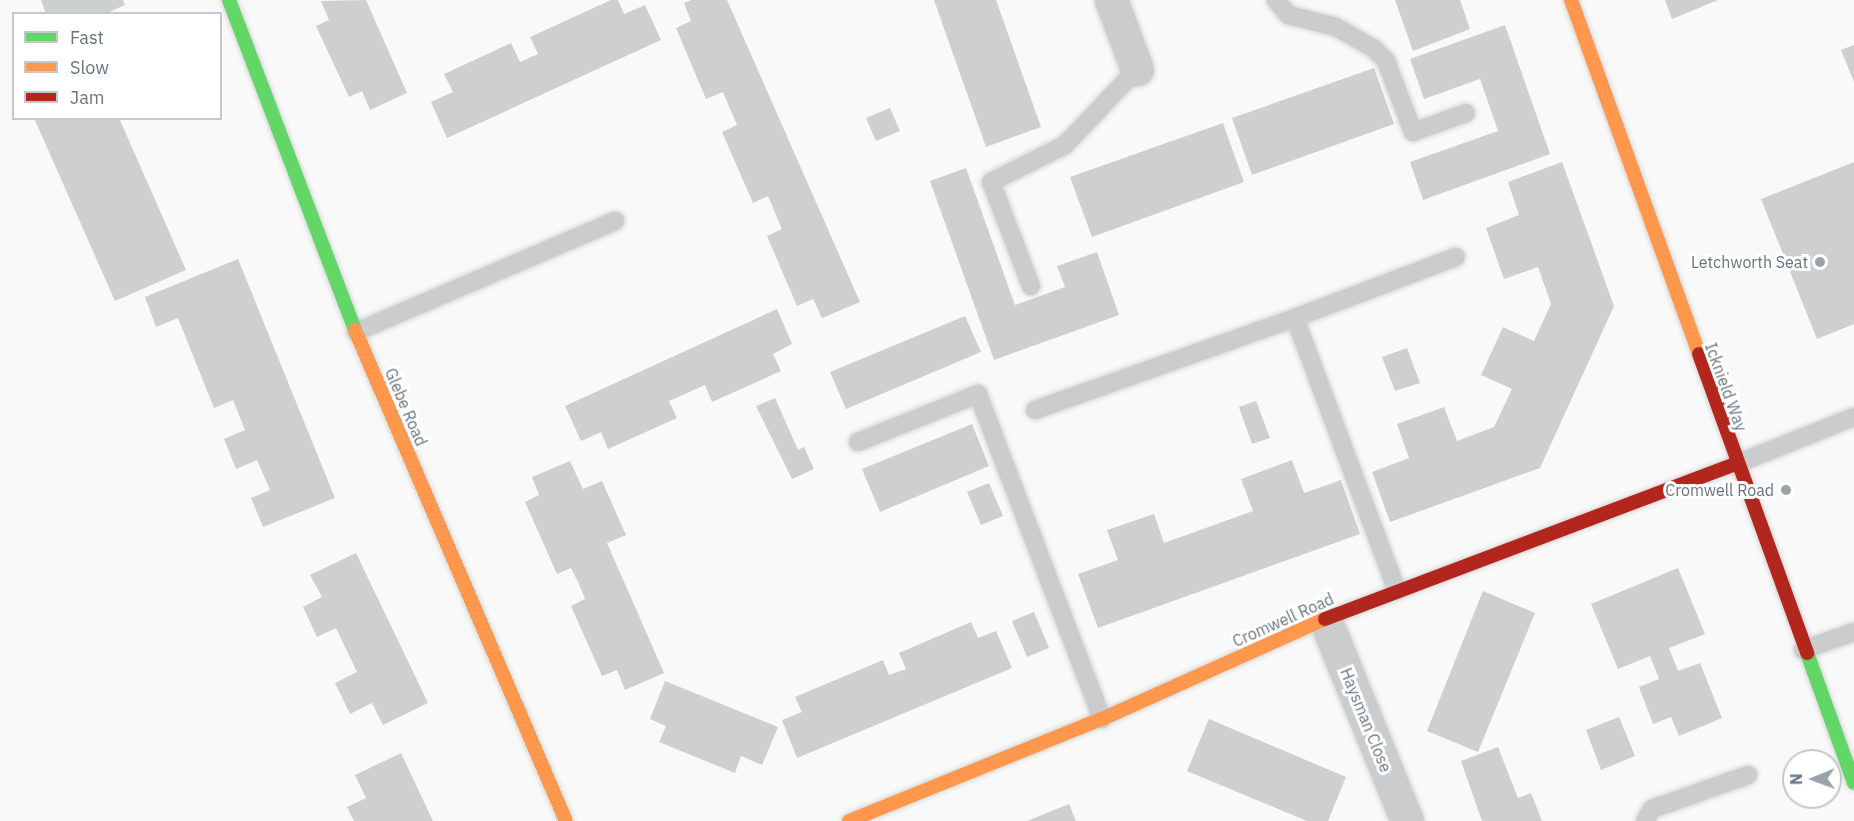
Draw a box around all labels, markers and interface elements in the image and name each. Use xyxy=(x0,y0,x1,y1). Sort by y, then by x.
legend xyxy=(12,12,222,120)
text: Fast xyxy=(70,26,104,49)
text: Slow xyxy=(70,56,109,79)
text: Jam xyxy=(70,86,105,109)
place label: Letchworth Seat xyxy=(1691,252,1808,272)
marker: Letchworth Seat xyxy=(1813,255,1827,269)
street label: Icknield Way xyxy=(1701,340,1751,434)
street label: Glebe Road xyxy=(381,365,431,449)
place label: Cromwell Road xyxy=(1665,480,1774,500)
marker: Cromwell Road xyxy=(1779,483,1793,497)
street label: Cromwell Road xyxy=(1229,589,1337,651)
street label: Haysman Close xyxy=(1336,665,1396,775)
north arrow xyxy=(1782,749,1842,809)
text: N xyxy=(1786,773,1806,785)

